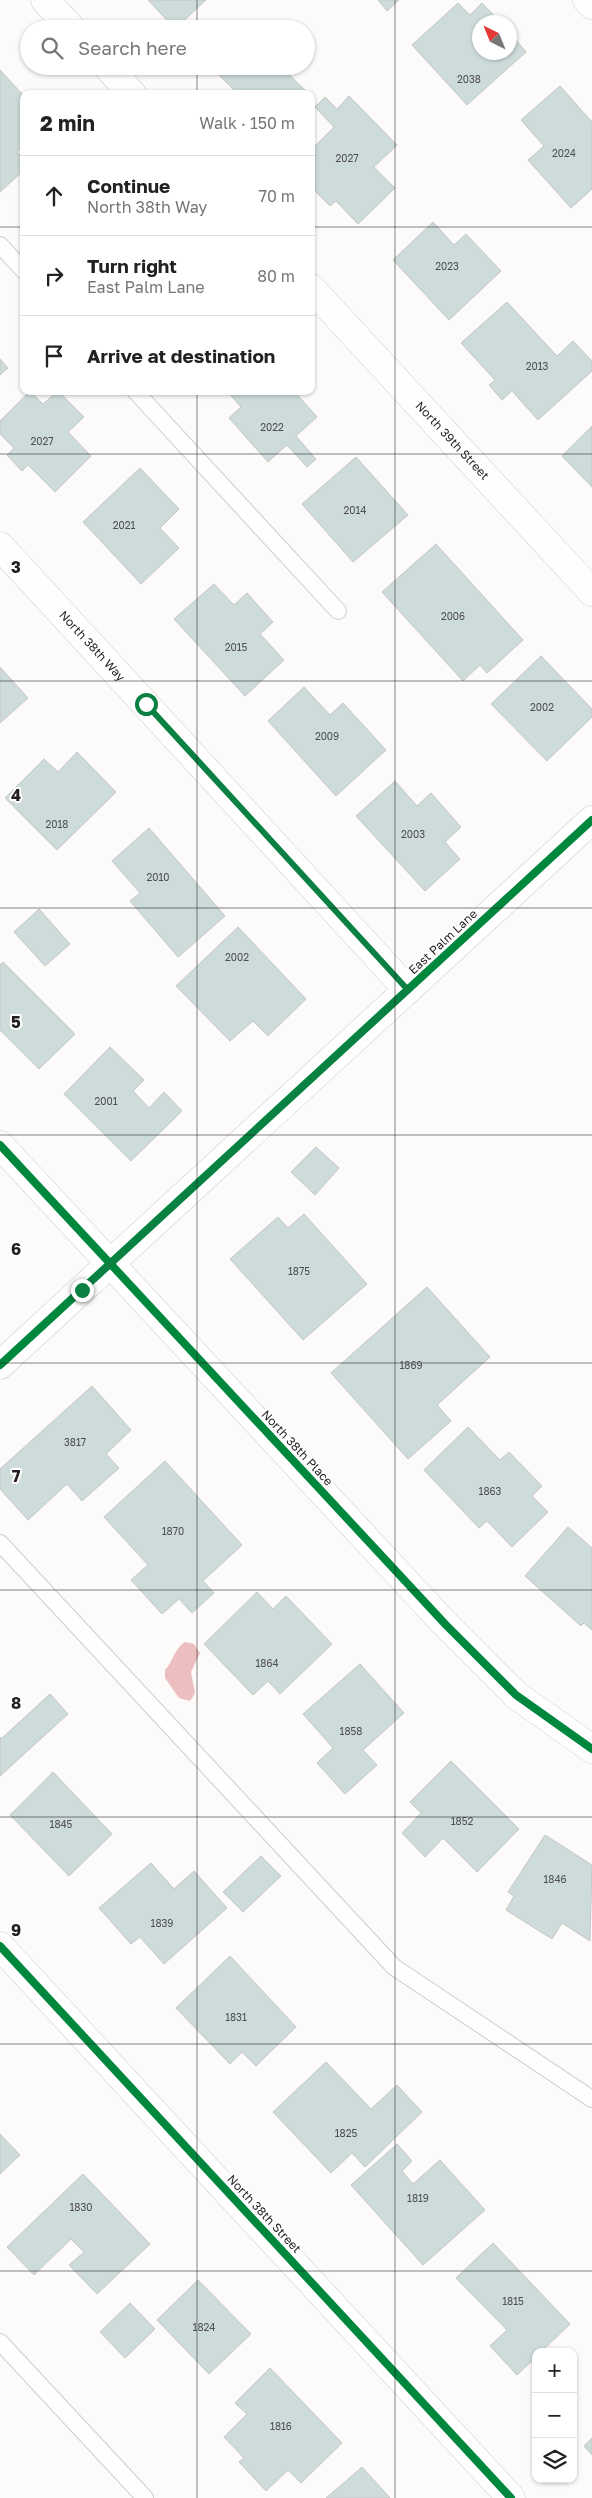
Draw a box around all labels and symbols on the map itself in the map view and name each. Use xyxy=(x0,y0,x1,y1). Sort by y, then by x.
north arrow xyxy=(472,15,517,60)
house number: 2038 xyxy=(457,73,481,85)
house number: 2024 xyxy=(552,147,576,159)
house number: 2027 xyxy=(335,152,359,164)
house number: 2023 xyxy=(435,260,459,272)
house number: 2013 xyxy=(526,360,548,372)
street label: North 39th Street xyxy=(413,398,493,483)
house number: 2022 xyxy=(260,421,284,433)
house number: 2027 xyxy=(30,435,54,447)
house number: 2014 xyxy=(344,504,366,516)
house number: 2021 xyxy=(113,519,135,531)
text: 3 xyxy=(11,557,21,577)
street label: North 38th Way xyxy=(56,607,129,684)
house number: 2006 xyxy=(441,610,465,622)
house number: 2015 xyxy=(225,641,248,653)
route start xyxy=(135,693,158,716)
house number: 2002 xyxy=(530,701,554,713)
house number: 2009 xyxy=(315,730,339,742)
text: 4 xyxy=(11,785,21,805)
house number: 2018 xyxy=(46,818,68,830)
house number: 2003 xyxy=(401,828,425,840)
house number: 2010 xyxy=(146,871,170,883)
street label: East Palm Lane xyxy=(405,906,480,977)
house number: 2002 xyxy=(225,951,249,963)
text: 5 xyxy=(11,1012,21,1032)
house number: 2001 xyxy=(94,1095,118,1107)
text: 6 xyxy=(11,1239,21,1259)
house number: 1875 xyxy=(288,1265,310,1277)
route end xyxy=(71,1279,94,1302)
house number: 1869 xyxy=(399,1359,423,1371)
street label: North 38th Place xyxy=(258,1407,336,1489)
house number: 3817 xyxy=(64,1436,86,1448)
text: 7 xyxy=(12,1466,21,1486)
house number: 1863 xyxy=(479,1485,502,1497)
house number: 1870 xyxy=(162,1525,184,1537)
house number: 1864 xyxy=(255,1657,279,1669)
text: 8 xyxy=(11,1693,21,1713)
house number: 1858 xyxy=(340,1725,362,1737)
house number: 1852 xyxy=(451,1815,473,1827)
house number: 1845 xyxy=(50,1818,73,1830)
house number: 1846 xyxy=(543,1873,567,1885)
house number: 1839 xyxy=(151,1917,173,1929)
text: 9 xyxy=(11,1920,21,1940)
house number: 1831 xyxy=(225,2011,247,2023)
house number: 1825 xyxy=(335,2127,357,2139)
street label: North 38th Street xyxy=(224,2171,305,2256)
house number: 1819 xyxy=(407,2192,429,2204)
house number: 1830 xyxy=(70,2201,93,2213)
house number: 1815 xyxy=(502,2295,524,2307)
house number: 1824 xyxy=(193,2321,215,2333)
house number: 1816 xyxy=(270,2420,292,2432)

